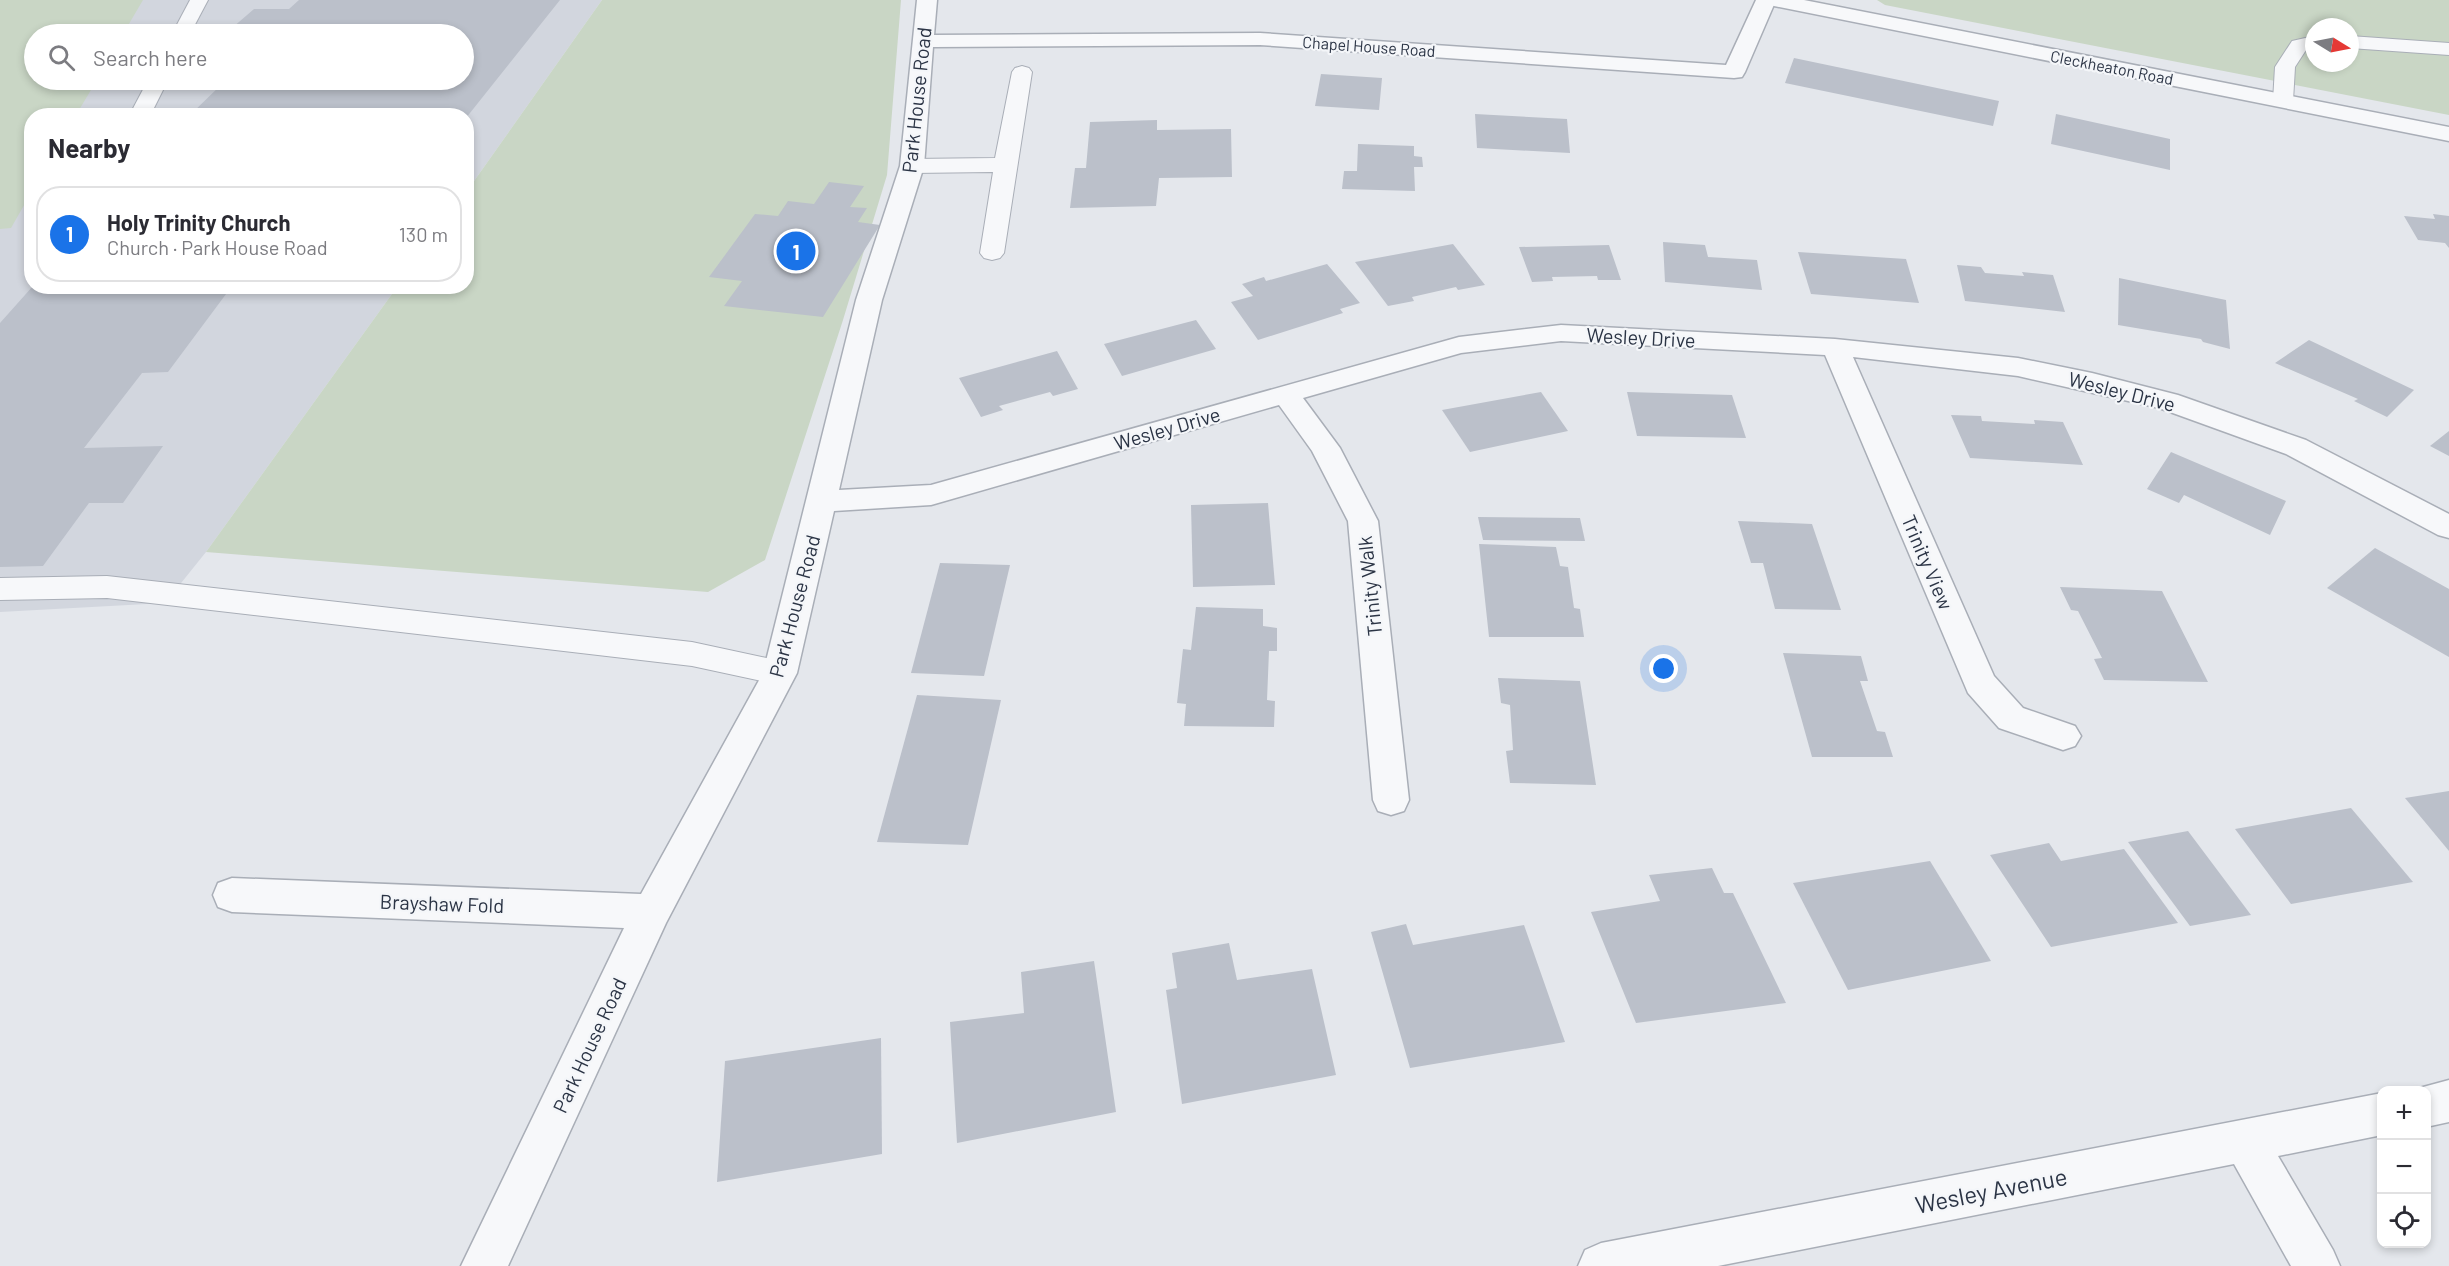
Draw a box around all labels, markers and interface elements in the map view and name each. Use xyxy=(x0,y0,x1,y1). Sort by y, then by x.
north arrow xyxy=(2305,18,2359,72)
search box xyxy=(24,24,474,90)
street label: Park House Road xyxy=(896,26,936,174)
street label: Chapel House Road xyxy=(1302,32,1436,60)
icon: search xyxy=(45,41,78,74)
text: Search here xyxy=(93,44,207,70)
street label: Cleckheaton Road xyxy=(2049,46,2175,88)
text: Nearby xyxy=(48,132,130,163)
text: Holy Trinity Church xyxy=(107,209,290,235)
text: 1 xyxy=(66,222,73,246)
text: 130 m xyxy=(399,222,448,246)
pin: 1 xyxy=(776,228,816,274)
text: Church · Park House Road xyxy=(107,235,328,259)
street label: Wesley Drive xyxy=(1586,322,1696,352)
street label: Wesley Drive xyxy=(2066,366,2178,416)
street label: Wesley Drive xyxy=(1111,401,1223,455)
street label: Trinity View xyxy=(1897,511,1959,613)
street label: Park House Road xyxy=(763,532,825,680)
street label: Trinity Walk xyxy=(1352,535,1386,637)
your location xyxy=(1649,654,1678,683)
street label: Brayshaw Fold xyxy=(379,889,505,917)
street label: Park House Road xyxy=(547,974,631,1116)
map controls xyxy=(2377,1086,2431,1248)
button: + xyxy=(2377,1086,2431,1140)
button: − xyxy=(2377,1140,2431,1194)
street label: Wesley Avenue xyxy=(1913,1161,2069,1219)
button: locate xyxy=(2377,1194,2431,1248)

